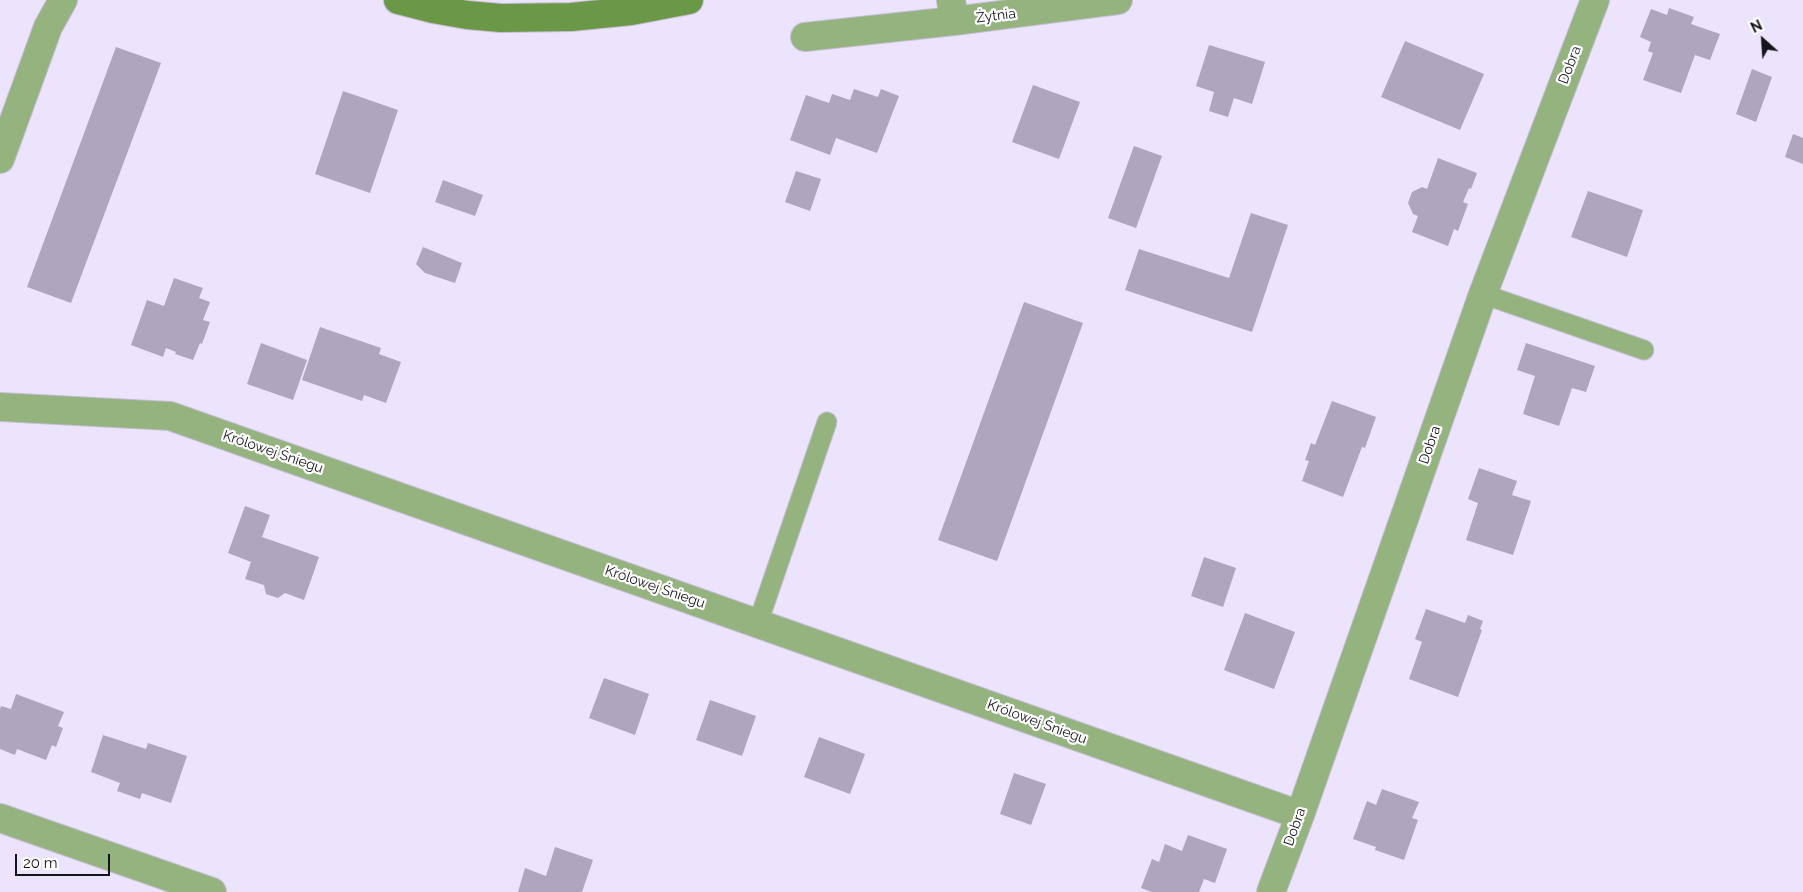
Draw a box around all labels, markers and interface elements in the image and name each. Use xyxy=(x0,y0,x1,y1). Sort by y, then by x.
street label: Żytnia xyxy=(975,5,1017,27)
north arrow xyxy=(1738,15,1788,65)
text: N xyxy=(1748,17,1765,36)
street label: Dobra xyxy=(1555,44,1585,86)
street label: Dobra xyxy=(1416,424,1444,466)
street label: Królowej Śniegu xyxy=(221,427,325,477)
street label: Królowej Śniegu xyxy=(603,562,707,612)
street label: Królowej Śniegu xyxy=(985,696,1089,748)
street label: Dobra xyxy=(1280,806,1310,848)
scale bar xyxy=(18,844,112,876)
text: 20 m xyxy=(23,854,58,872)

